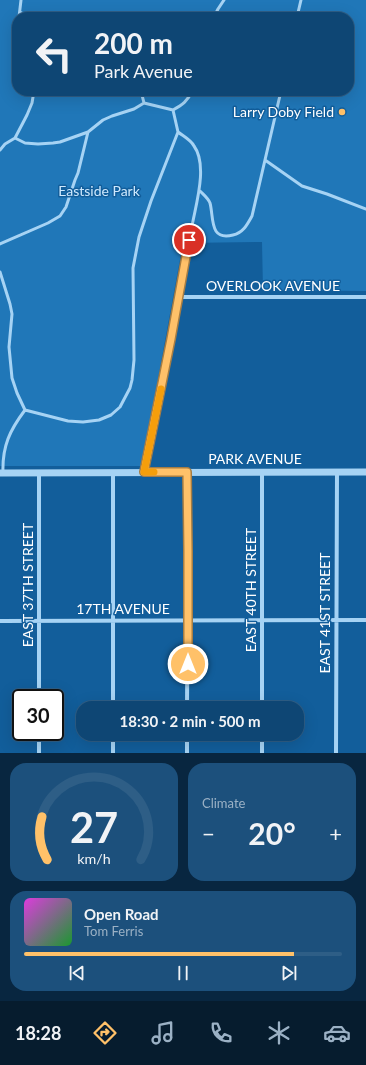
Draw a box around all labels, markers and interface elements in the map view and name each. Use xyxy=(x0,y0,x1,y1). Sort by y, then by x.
text: 200 m xyxy=(94,26,173,60)
icon: left xyxy=(28,28,80,80)
text: Park Avenue xyxy=(94,60,193,82)
place label: Larry Doby Field xyxy=(233,103,334,120)
marker: Larry Doby Field xyxy=(337,107,347,117)
park label: Eastside Park xyxy=(58,182,141,199)
pin xyxy=(172,223,206,257)
icon: arrive xyxy=(178,229,200,251)
street label: OVERLOOK AVENUE xyxy=(206,277,340,294)
street label: PARK AVENUE xyxy=(208,450,302,467)
street label: EAST 37TH STREET xyxy=(19,522,36,647)
street label: EAST 40TH STREET xyxy=(242,527,259,652)
street label: EAST 41ST STREET xyxy=(316,552,333,673)
street label: 17TH AVENUE xyxy=(76,600,170,617)
position arrow xyxy=(167,643,209,685)
speed limit sign: 30 xyxy=(12,689,64,741)
text: 18:30 · 2 min · 500 m xyxy=(120,712,260,730)
text: Climate xyxy=(202,795,245,811)
text: 27 xyxy=(70,802,118,852)
text: 20° xyxy=(248,815,296,851)
text: − xyxy=(202,820,215,847)
text: + xyxy=(329,820,342,847)
text: km/h xyxy=(77,850,111,867)
text: Open Road xyxy=(84,905,159,923)
text: Tom Ferris xyxy=(84,923,143,939)
icon: previous xyxy=(66,962,88,984)
icon: pause xyxy=(172,962,194,984)
icon: next xyxy=(278,962,300,984)
icon: directions xyxy=(91,1019,119,1047)
icon: music xyxy=(149,1019,177,1047)
icon: phone xyxy=(207,1019,235,1047)
icon: climate xyxy=(265,1019,293,1047)
icon: car xyxy=(323,1019,351,1047)
text: 18:28 xyxy=(15,1022,61,1044)

